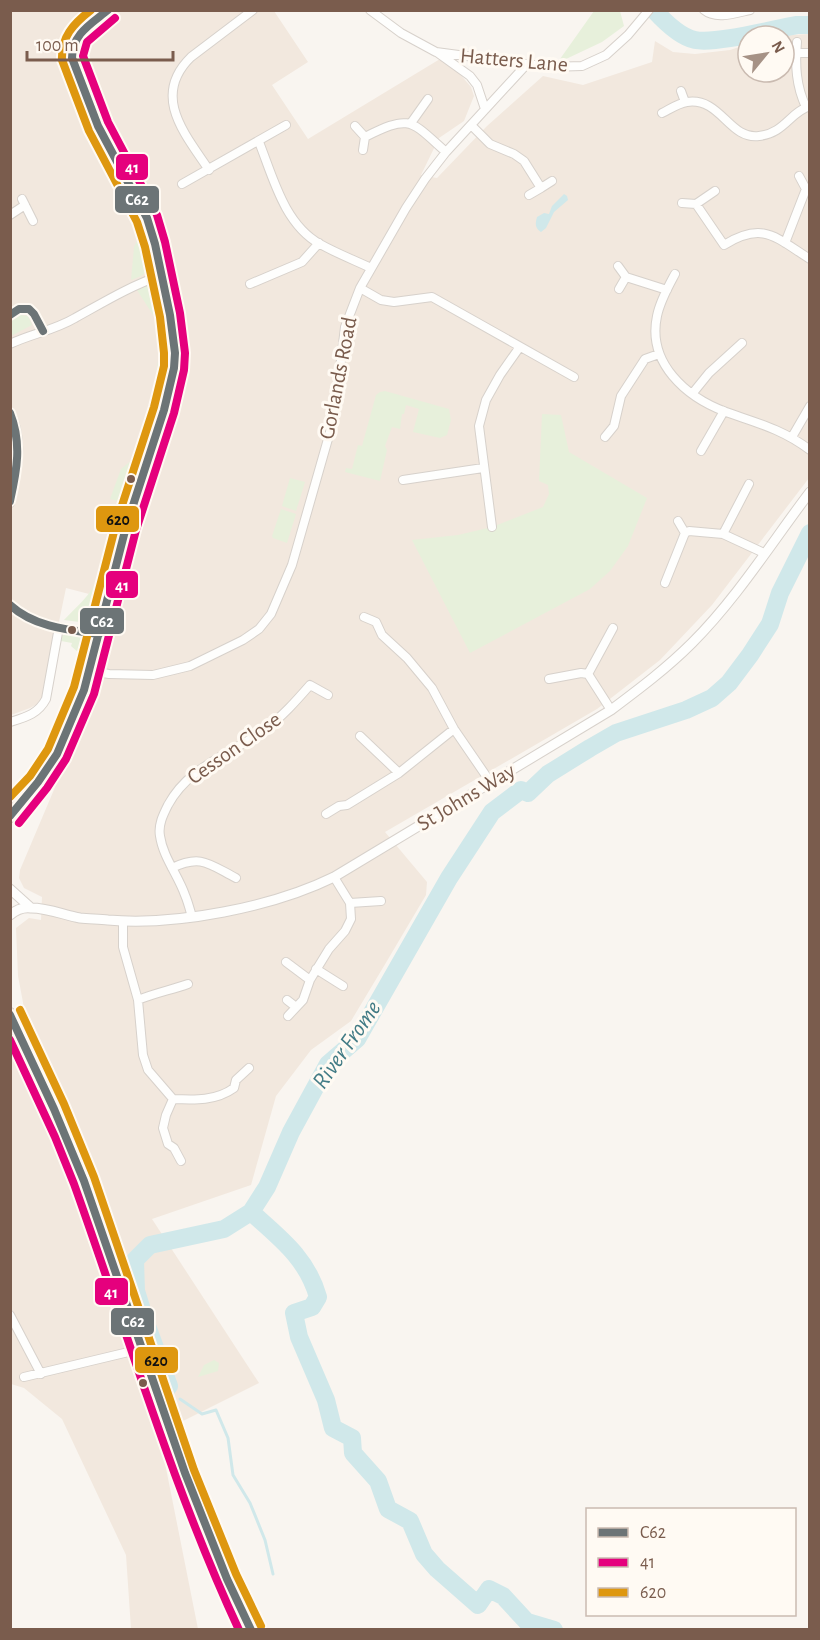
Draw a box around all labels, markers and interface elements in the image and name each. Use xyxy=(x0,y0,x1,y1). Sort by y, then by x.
scale bar xyxy=(27,24,172,62)
north arrow xyxy=(736,24,796,84)
text: 100 m xyxy=(36,37,79,55)
text: N xyxy=(768,38,788,56)
street label: Hatters Lane xyxy=(459,44,569,76)
line badge: 41 xyxy=(115,153,149,181)
text: 41 xyxy=(125,160,139,176)
line badge: C62 xyxy=(114,185,160,214)
text: C62 xyxy=(125,192,149,208)
street label: Gorlands Road xyxy=(315,315,361,441)
unlabelled marker xyxy=(125,473,137,485)
line badge: 620 xyxy=(95,505,140,533)
text: 620 xyxy=(106,512,130,528)
line badge: 41 xyxy=(105,570,139,599)
text: 41 xyxy=(115,578,129,594)
line badge: C62 xyxy=(79,607,125,635)
text: C62 xyxy=(90,614,114,630)
unlabelled marker xyxy=(66,624,78,636)
street label: Cesson Close xyxy=(183,708,285,788)
street label: St Johns Way xyxy=(413,759,519,835)
water label: River Frome xyxy=(308,997,386,1093)
line badge: 41 xyxy=(94,1277,129,1306)
text: 41 xyxy=(104,1285,118,1301)
line badge: C62 xyxy=(110,1307,155,1336)
text: C62 xyxy=(121,1314,145,1330)
line badge: 620 xyxy=(134,1346,179,1374)
text: 620 xyxy=(144,1353,168,1369)
unlabelled marker xyxy=(137,1377,149,1389)
legend xyxy=(586,1508,796,1616)
text: C62 xyxy=(640,1524,666,1542)
text: 41 xyxy=(640,1554,655,1572)
text: 620 xyxy=(640,1584,666,1602)

